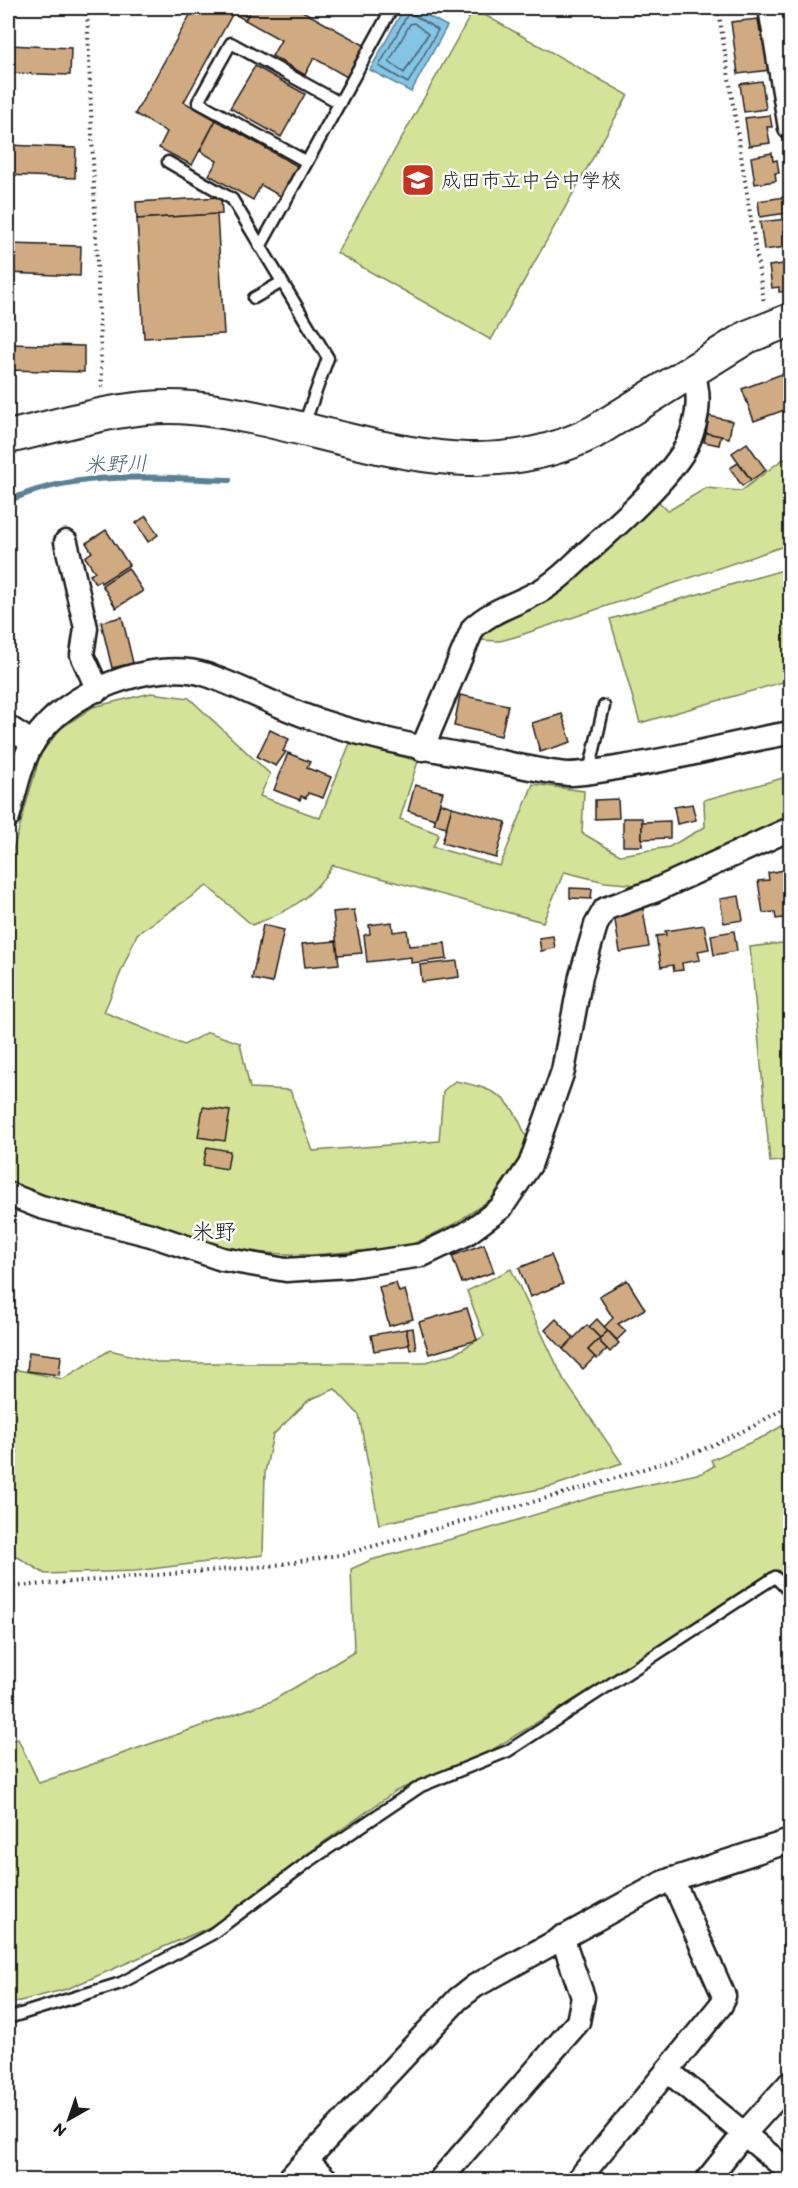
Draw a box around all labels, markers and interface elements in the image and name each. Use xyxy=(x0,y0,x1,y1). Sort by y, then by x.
school or university icon: 成田市立中台中学校 xyxy=(400,162,436,198)
place label: 成田市立中台中学校 xyxy=(441,168,621,192)
water label: 米野川 xyxy=(84,450,148,477)
district label: 米野 xyxy=(192,1218,236,1245)
north arrow xyxy=(39,2089,99,2149)
text: N xyxy=(49,2119,70,2141)

